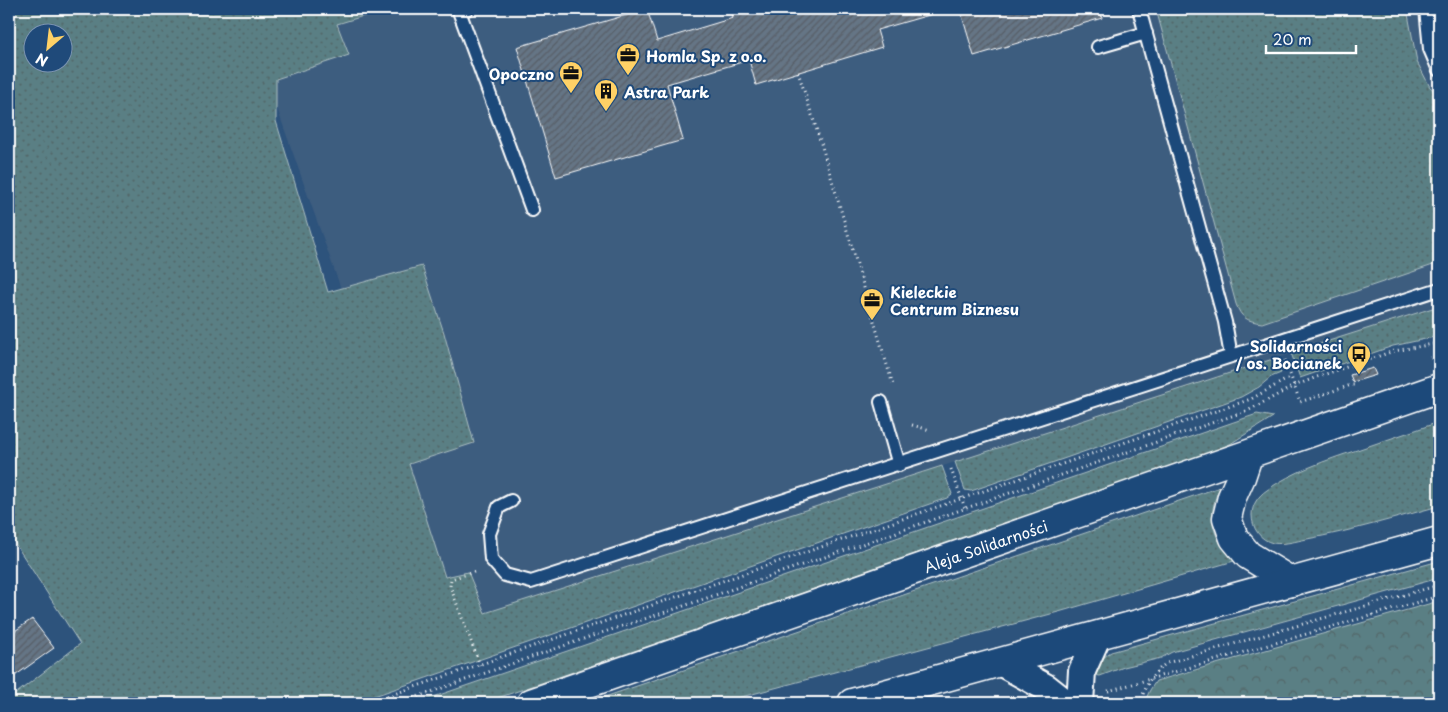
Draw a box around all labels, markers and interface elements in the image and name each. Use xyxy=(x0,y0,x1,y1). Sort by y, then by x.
north arrow xyxy=(22,22,72,72)
scale bar xyxy=(1266,22,1356,54)
text: 20 m xyxy=(1273,27,1312,50)
office icon: Homla Sp. z o.o. xyxy=(615,42,641,76)
place label: Homla Sp. z o.o. xyxy=(646,44,766,67)
text: N xyxy=(32,48,51,72)
office icon: Opoczno xyxy=(558,60,584,94)
place label: Opoczno xyxy=(489,62,554,85)
building icon: Astra Park xyxy=(593,78,619,112)
place label: Astra Park xyxy=(623,80,709,103)
place label: Kieleckie Centrum Biznesu xyxy=(890,280,1019,320)
office icon: Kieleckie Centrum Biznesu xyxy=(859,287,885,321)
place label: Solidarności / os. Bocianek xyxy=(1235,334,1342,374)
bus stop icon: Solidarności / os. Bocianek xyxy=(1346,341,1372,375)
street label: Aleja Solidarności xyxy=(920,513,1050,577)

